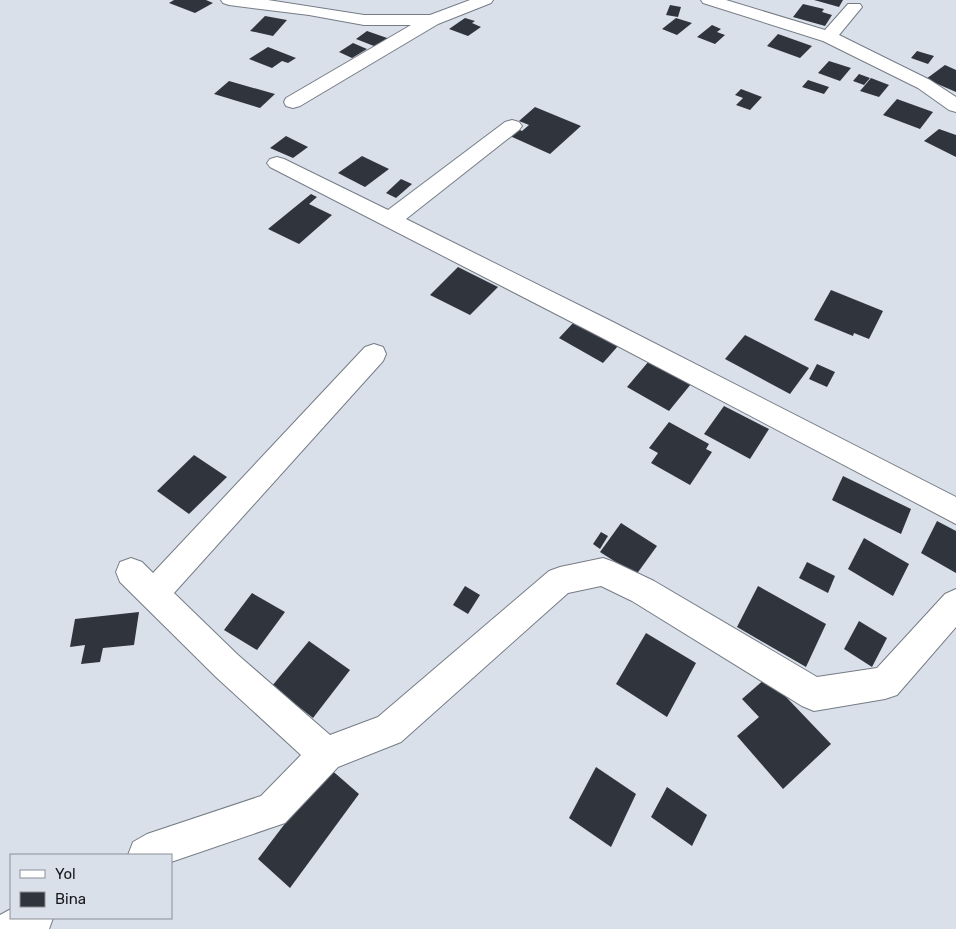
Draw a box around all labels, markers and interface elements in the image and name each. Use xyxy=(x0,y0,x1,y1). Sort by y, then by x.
legend xyxy=(10,854,172,919)
text: Yol xyxy=(55,865,76,883)
text: Bina xyxy=(55,890,86,908)

